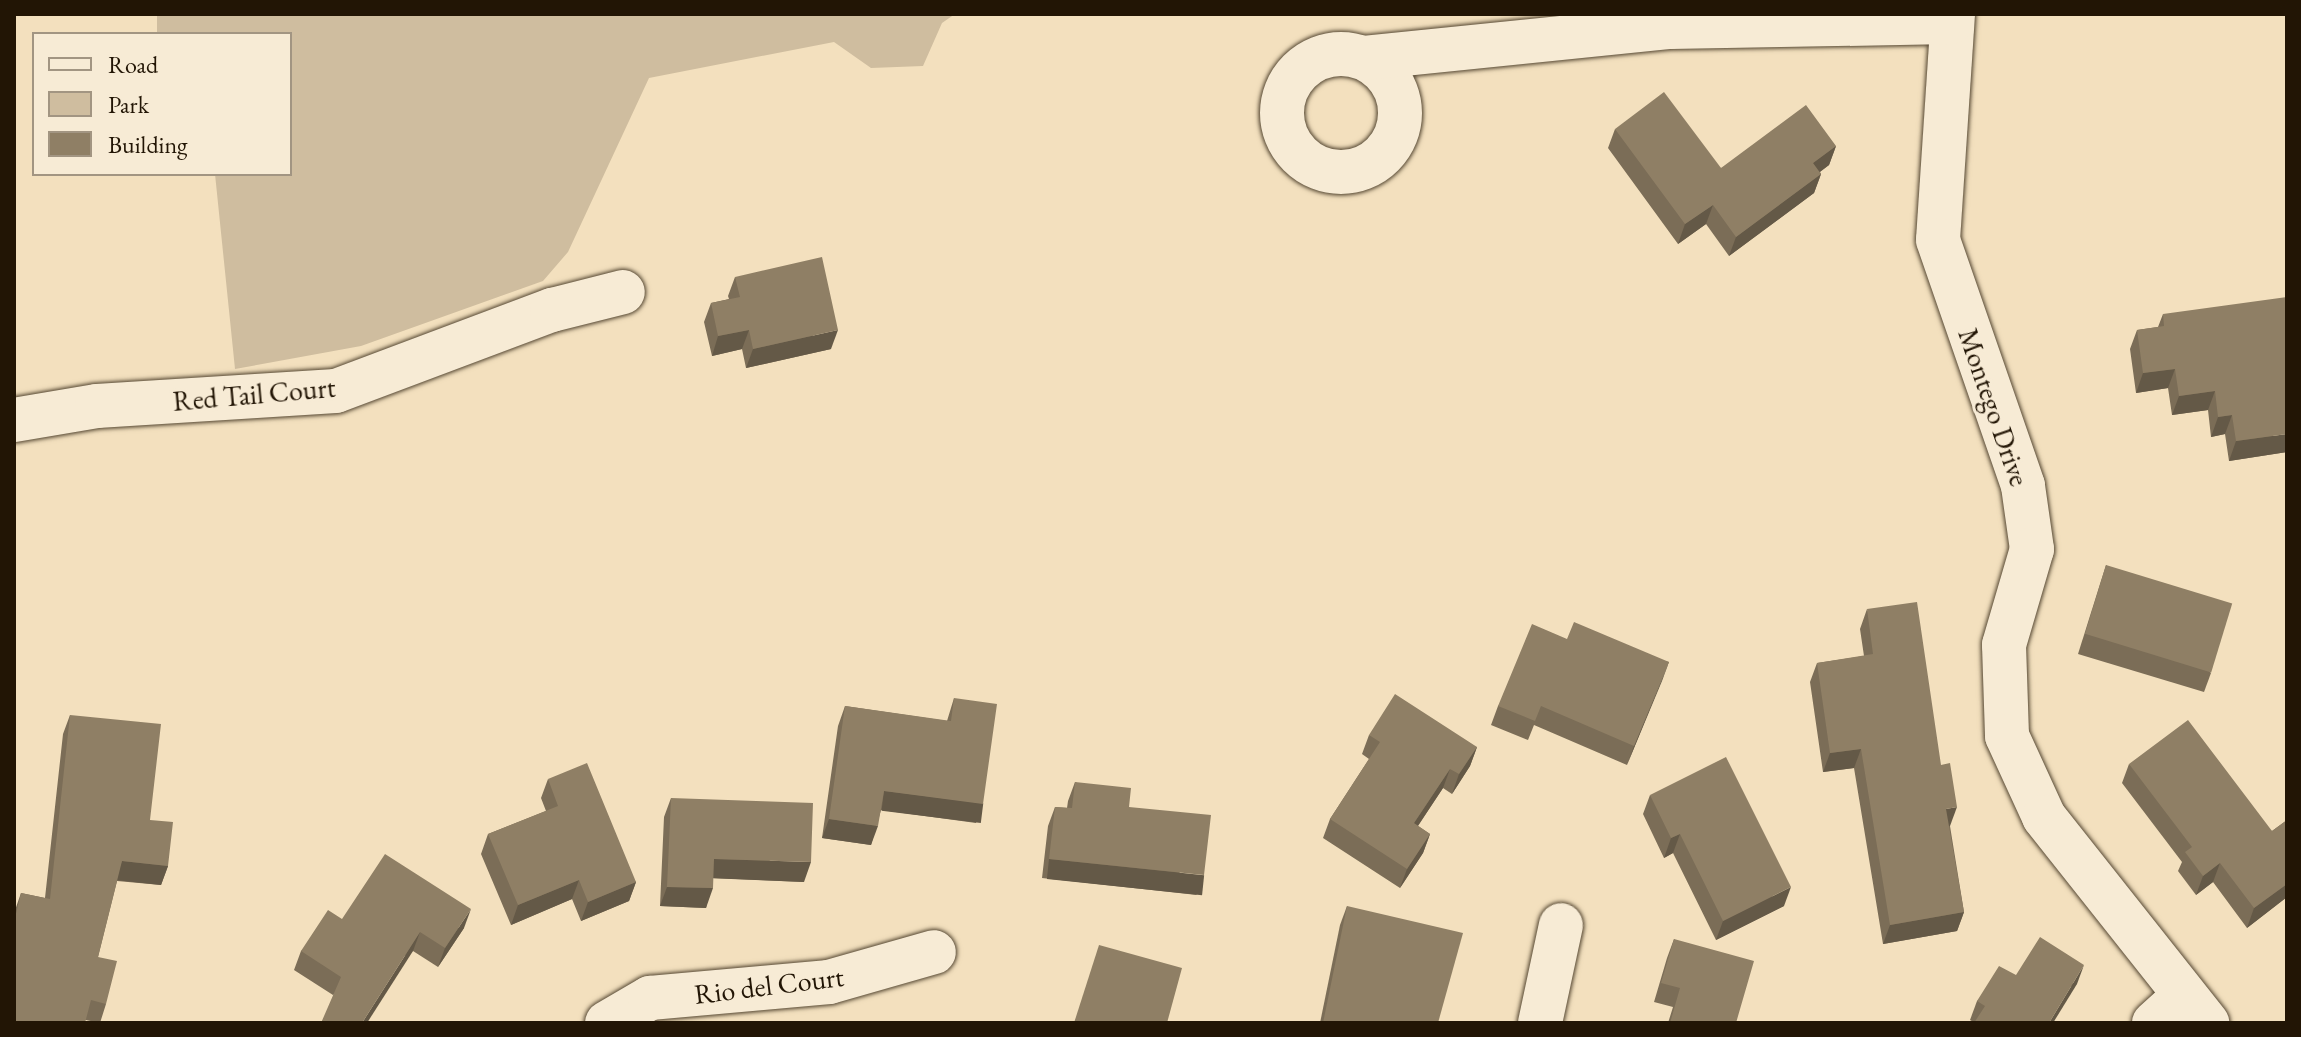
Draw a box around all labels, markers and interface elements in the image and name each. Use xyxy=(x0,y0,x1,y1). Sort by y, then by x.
legend xyxy=(32,32,292,176)
text: Road xyxy=(108,49,158,80)
text: Park xyxy=(108,89,149,120)
text: Building xyxy=(108,129,188,160)
street label: Montego Drive xyxy=(1951,324,2037,490)
street label: Red Tail Court xyxy=(171,370,337,418)
street label: Rio del Court xyxy=(692,959,846,1011)

